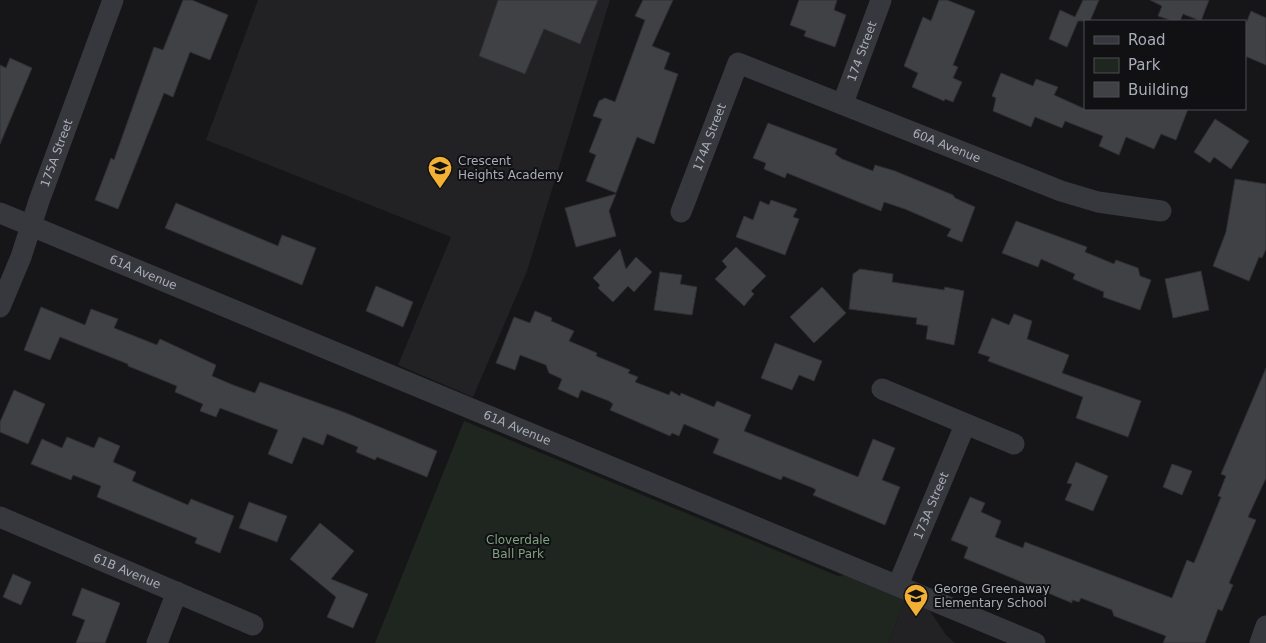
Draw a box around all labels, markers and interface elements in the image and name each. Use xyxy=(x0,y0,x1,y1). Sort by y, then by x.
street label: 174 Street xyxy=(845,19,880,84)
legend xyxy=(1084,20,1246,110)
text: Road xyxy=(1128,31,1166,49)
text: Park xyxy=(1128,56,1161,74)
text: Building xyxy=(1128,81,1189,99)
street label: 174A Street xyxy=(690,101,729,173)
street label: 175A Street xyxy=(38,117,76,189)
street label: 60A Avenue xyxy=(911,126,983,165)
place label: Crescent Heights Academy xyxy=(458,154,563,182)
school or university icon: Crescent Heights Academy xyxy=(427,155,453,189)
street label: 61A Avenue xyxy=(107,252,179,293)
street label: 61A Avenue xyxy=(481,408,553,448)
street label: 173A Street xyxy=(911,470,952,541)
park label: Cloverdale Ball Park xyxy=(486,533,550,561)
street label: 61B Avenue xyxy=(91,551,163,592)
place label: George Greenaway Elementary School xyxy=(934,582,1050,610)
school or university icon: George Greenaway Elementary School xyxy=(903,583,929,617)

